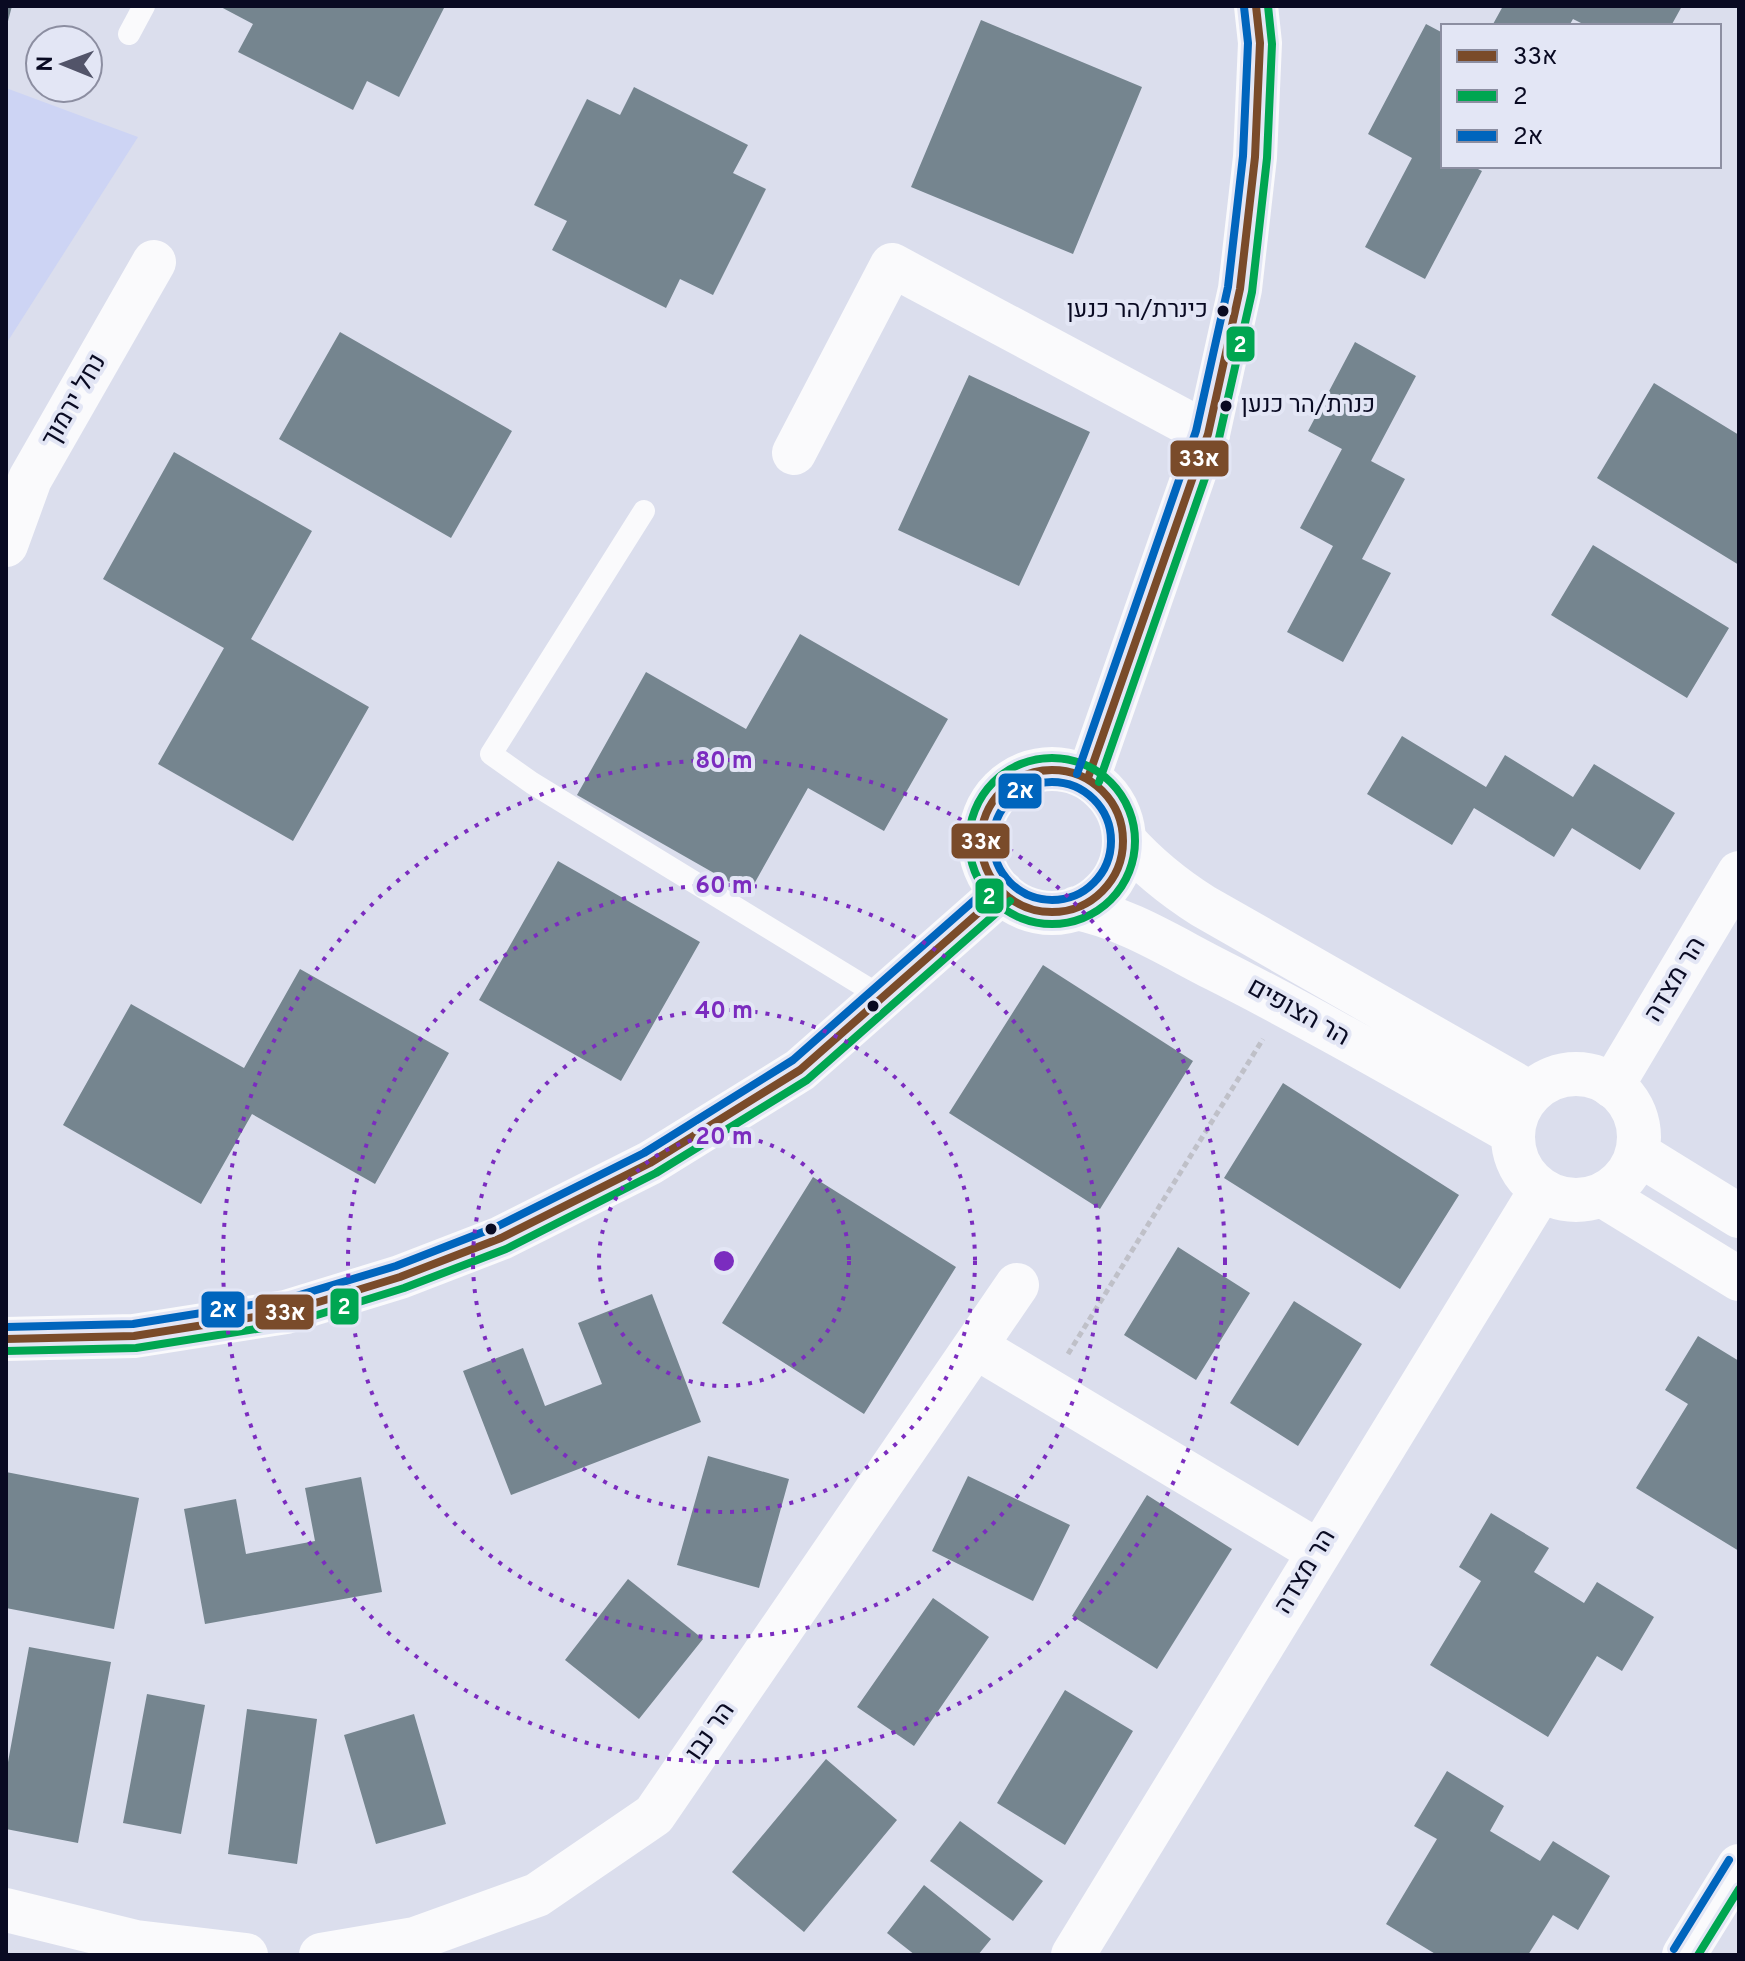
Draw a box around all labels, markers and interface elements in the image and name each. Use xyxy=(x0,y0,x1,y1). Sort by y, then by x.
north arrow xyxy=(24,24,104,104)
legend xyxy=(1441,24,1721,168)
text: 33א xyxy=(1513,43,1557,73)
text: N xyxy=(33,56,60,72)
text: 2 xyxy=(1513,83,1528,113)
text: 2א xyxy=(1513,123,1543,153)
place label: כינרת/הר כנען xyxy=(1067,296,1208,326)
marker: כינרת/הר כנען xyxy=(1215,303,1231,319)
line badge: 2 xyxy=(1225,325,1256,363)
text: 2 xyxy=(1233,333,1247,360)
street label: נחל ירמוך xyxy=(35,348,115,454)
place label: כנרת/הר כנען xyxy=(1241,391,1375,421)
marker: כנרת/הר כנען xyxy=(1218,398,1234,414)
line badge: 33א xyxy=(1169,439,1230,478)
text: 33א xyxy=(1178,447,1220,474)
text: 80 m xyxy=(695,747,753,777)
line badge: 2א xyxy=(997,772,1043,810)
text: 2א xyxy=(1006,779,1034,806)
line badge: 33א xyxy=(950,822,1011,860)
text: 33א xyxy=(960,830,1002,857)
text: 60 m xyxy=(695,872,753,902)
line badge: 2 xyxy=(974,877,1005,915)
text: 2 xyxy=(982,885,996,912)
street label: הר מצדה xyxy=(1638,931,1714,1029)
street label: הר הצופים xyxy=(1241,971,1355,1055)
text: 40 m xyxy=(695,997,753,1027)
unlabelled marker xyxy=(865,998,881,1014)
text: 20 m xyxy=(695,1123,753,1153)
unlabelled marker xyxy=(483,1221,499,1237)
centre of rings xyxy=(710,1247,738,1275)
line badge: 2 xyxy=(329,1287,360,1326)
line badge: 2א xyxy=(200,1290,246,1329)
line badge: 33א xyxy=(254,1293,315,1331)
text: 2 xyxy=(337,1295,351,1322)
text: 2א xyxy=(209,1298,237,1325)
text: 33א xyxy=(264,1301,306,1328)
street label: הר מצדה xyxy=(1268,1523,1344,1621)
street label: הר נבו xyxy=(679,1696,743,1768)

